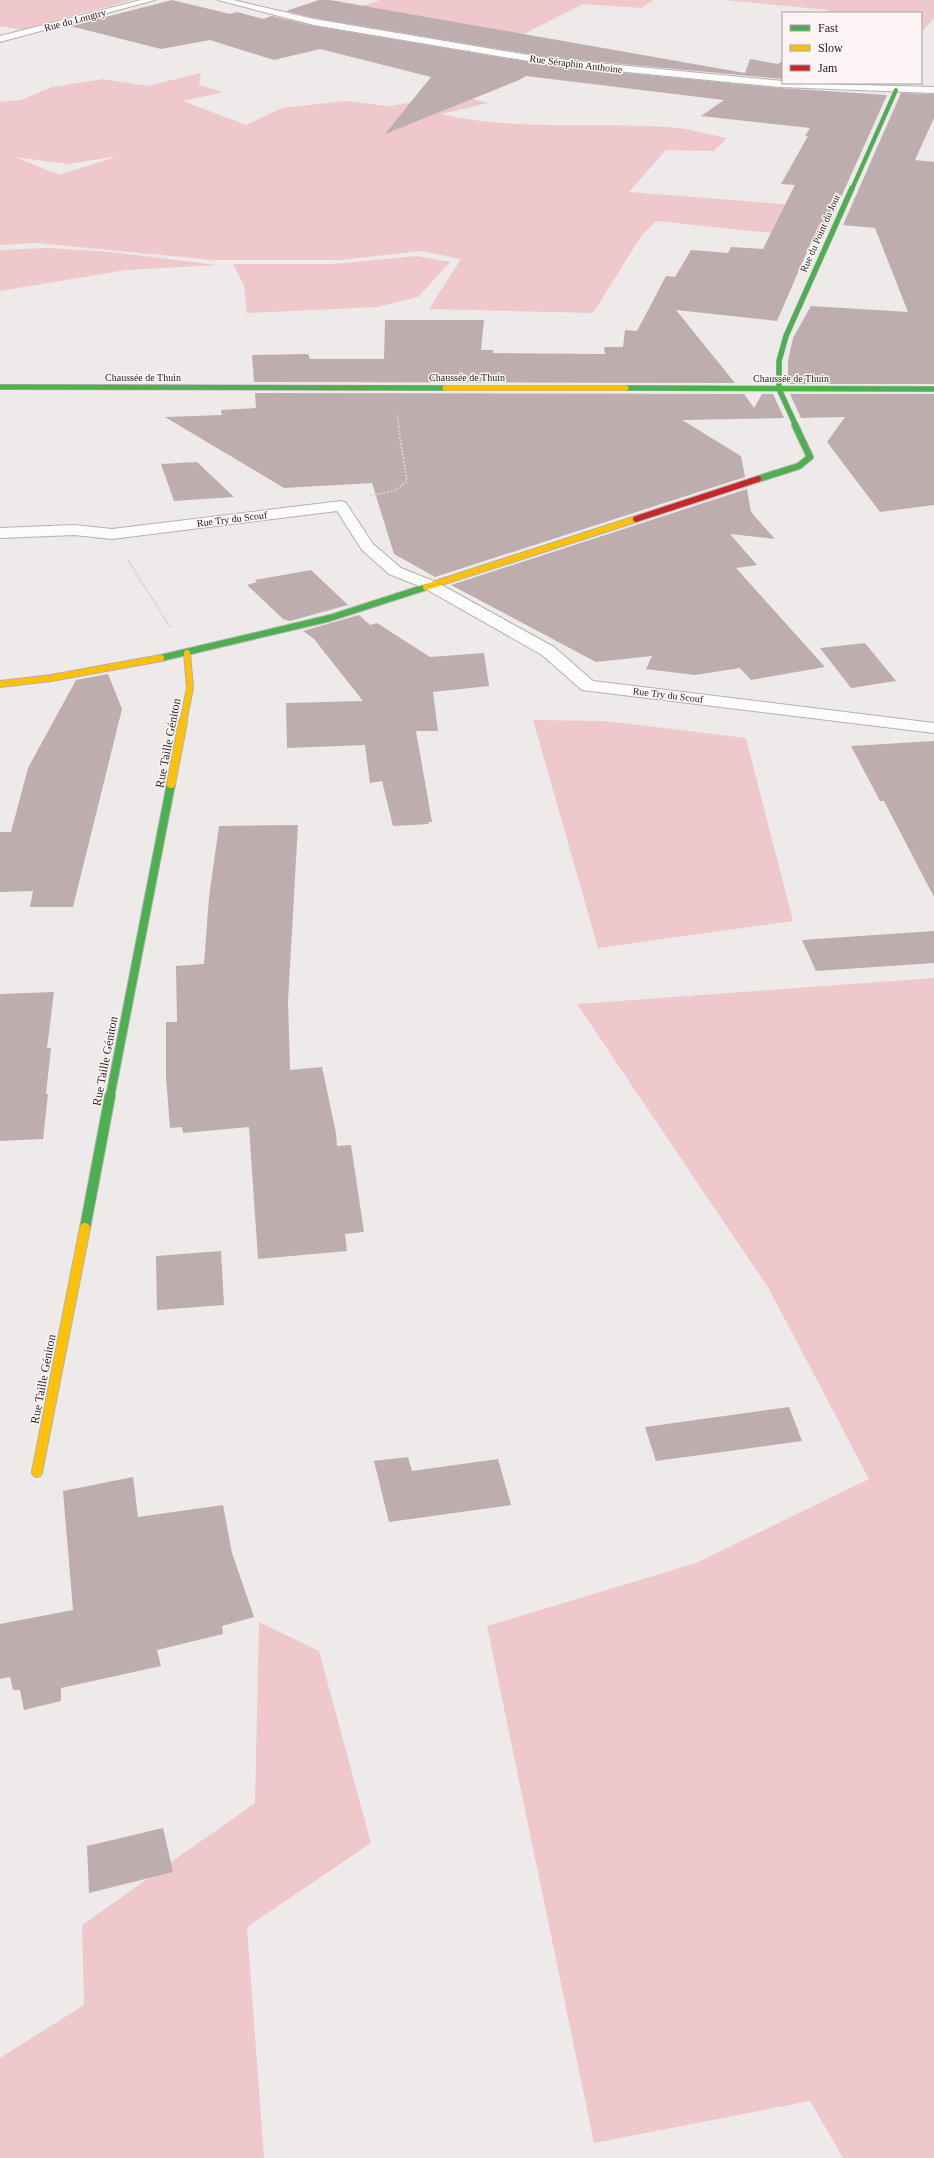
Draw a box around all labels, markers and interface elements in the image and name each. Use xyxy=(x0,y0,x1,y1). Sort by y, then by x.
street label: Rue du Longtry xyxy=(43,6,107,34)
legend xyxy=(782,12,922,84)
text: Fast xyxy=(818,21,839,35)
text: Slow xyxy=(818,41,843,55)
street label: Rue Séraphin Anthoine xyxy=(529,53,624,75)
text: Jam xyxy=(818,61,838,75)
street label: Rue du Point du Jour xyxy=(798,192,842,274)
street label: Chaussée de Thuin xyxy=(105,372,181,383)
street label: Chaussée de Thuin xyxy=(429,372,505,383)
street label: Chaussée de Thuin xyxy=(753,373,829,384)
street label: Rue Try du Scouf xyxy=(196,509,268,529)
street label: Rue Try du Scouf xyxy=(632,685,704,705)
street label: Rue Taille Géniton xyxy=(152,697,184,789)
street label: Rue Taille Géniton xyxy=(89,1015,121,1107)
street label: Rue Taille Géniton xyxy=(27,1333,59,1425)

